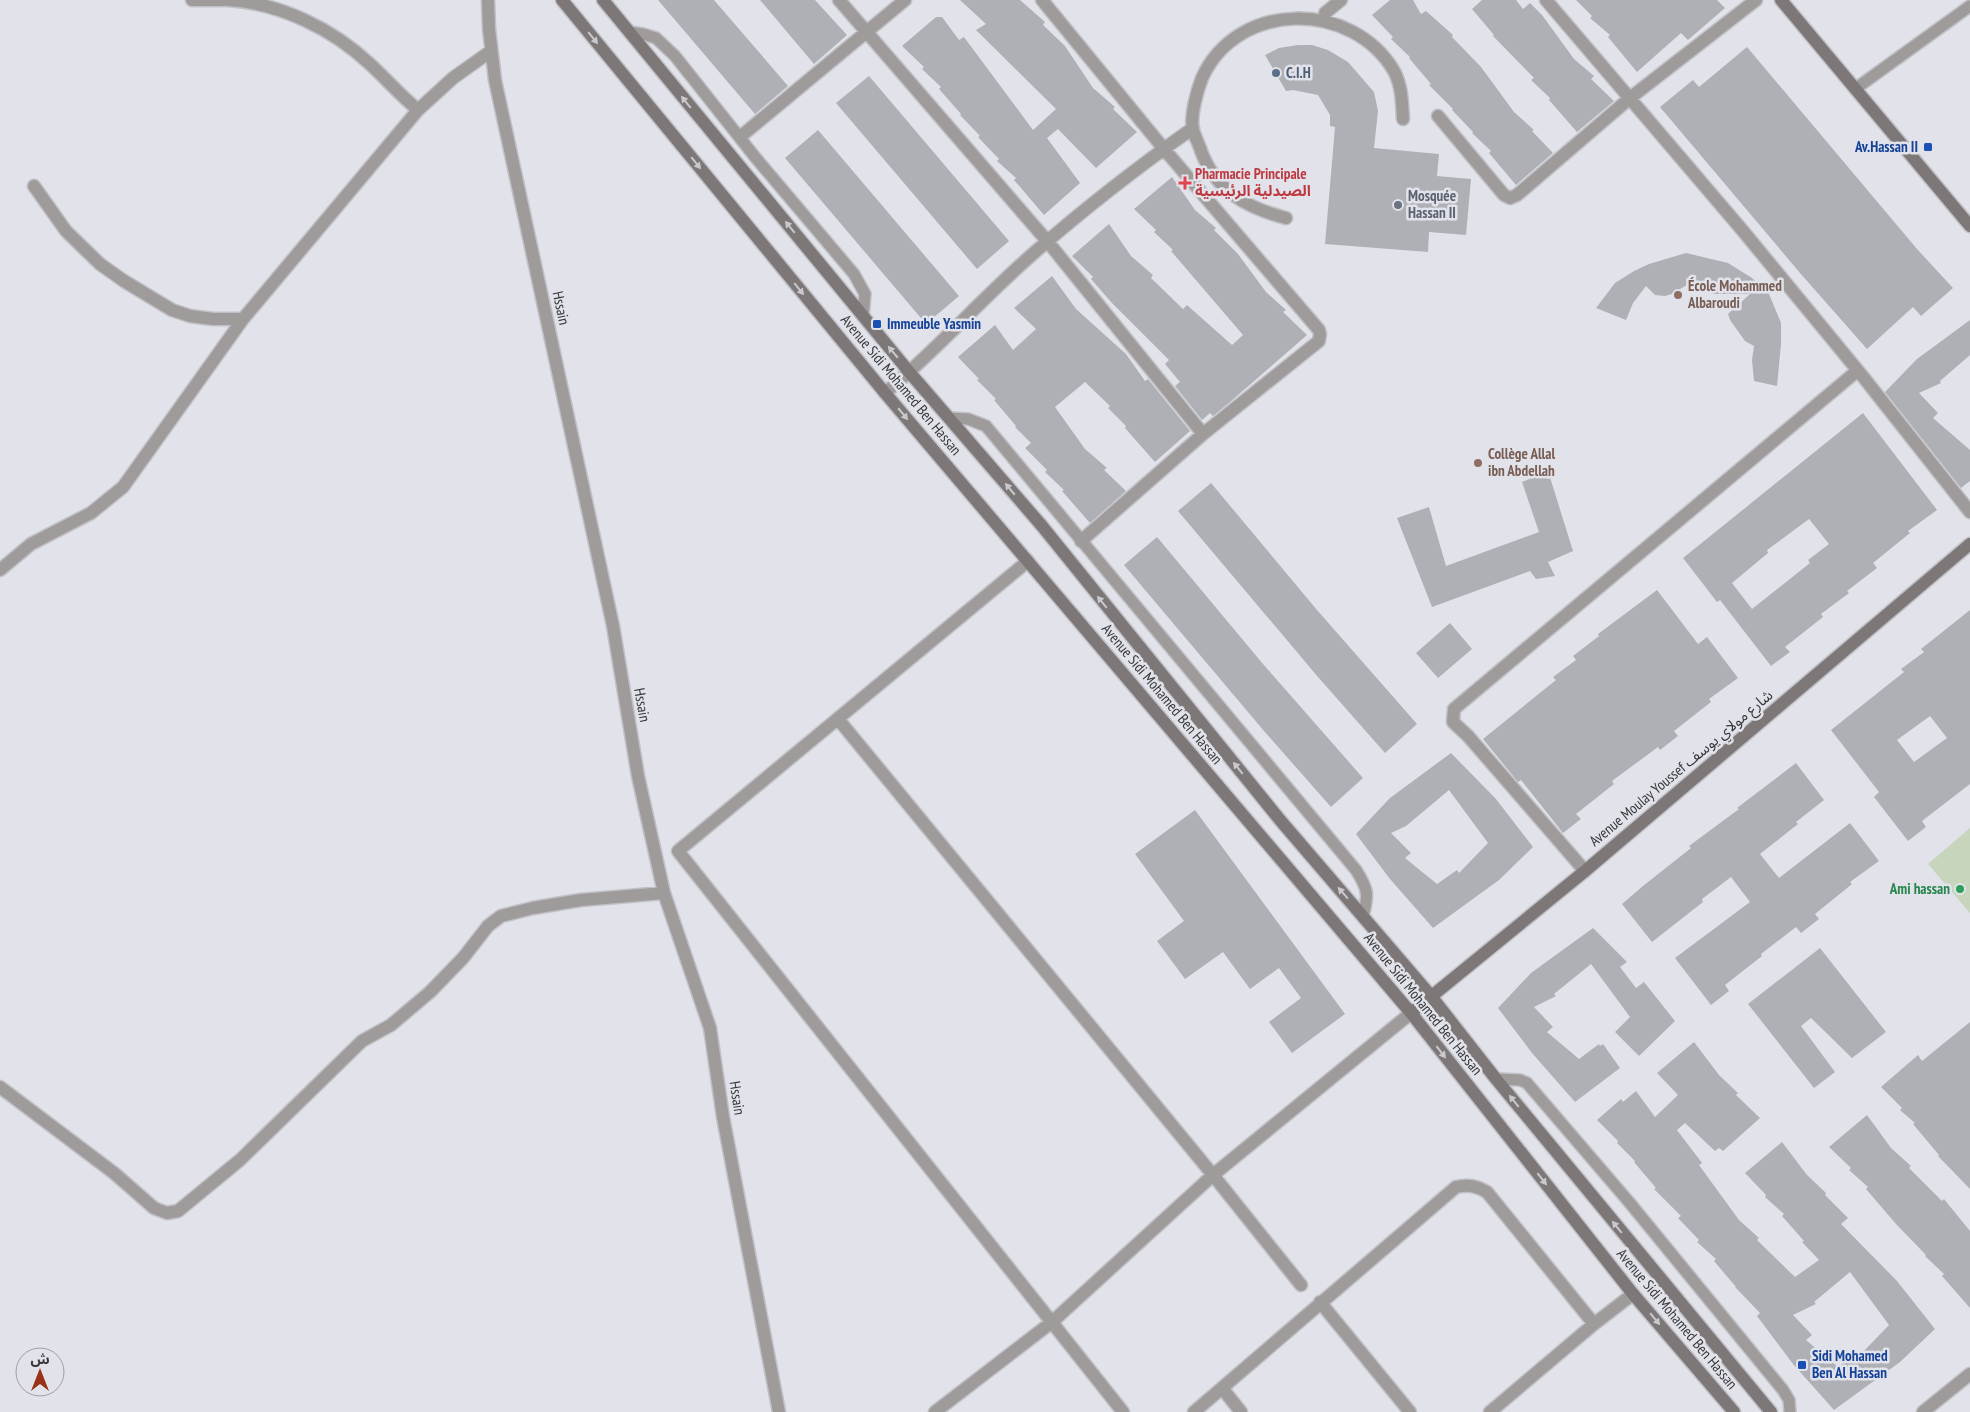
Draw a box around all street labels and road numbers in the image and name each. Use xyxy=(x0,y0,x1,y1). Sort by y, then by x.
street label: Hssain xyxy=(549,289,574,327)
street label: Avenue Sidi Mohamed Ben Hassan xyxy=(837,310,966,459)
street label: Avenue Sidi Mohamed Ben Hassan xyxy=(1098,619,1227,768)
street label: Avenue Moulay Youssef شارع مولاي يوسف xyxy=(1585,685,1778,852)
street label: Hssain xyxy=(630,687,655,723)
street label: Avenue Sidi Mohamed Ben Hassan xyxy=(1360,929,1487,1079)
street label: Hssain xyxy=(725,1080,750,1116)
street label: Avenue Sidi Mohamed Ben Hassan xyxy=(1613,1244,1742,1393)

